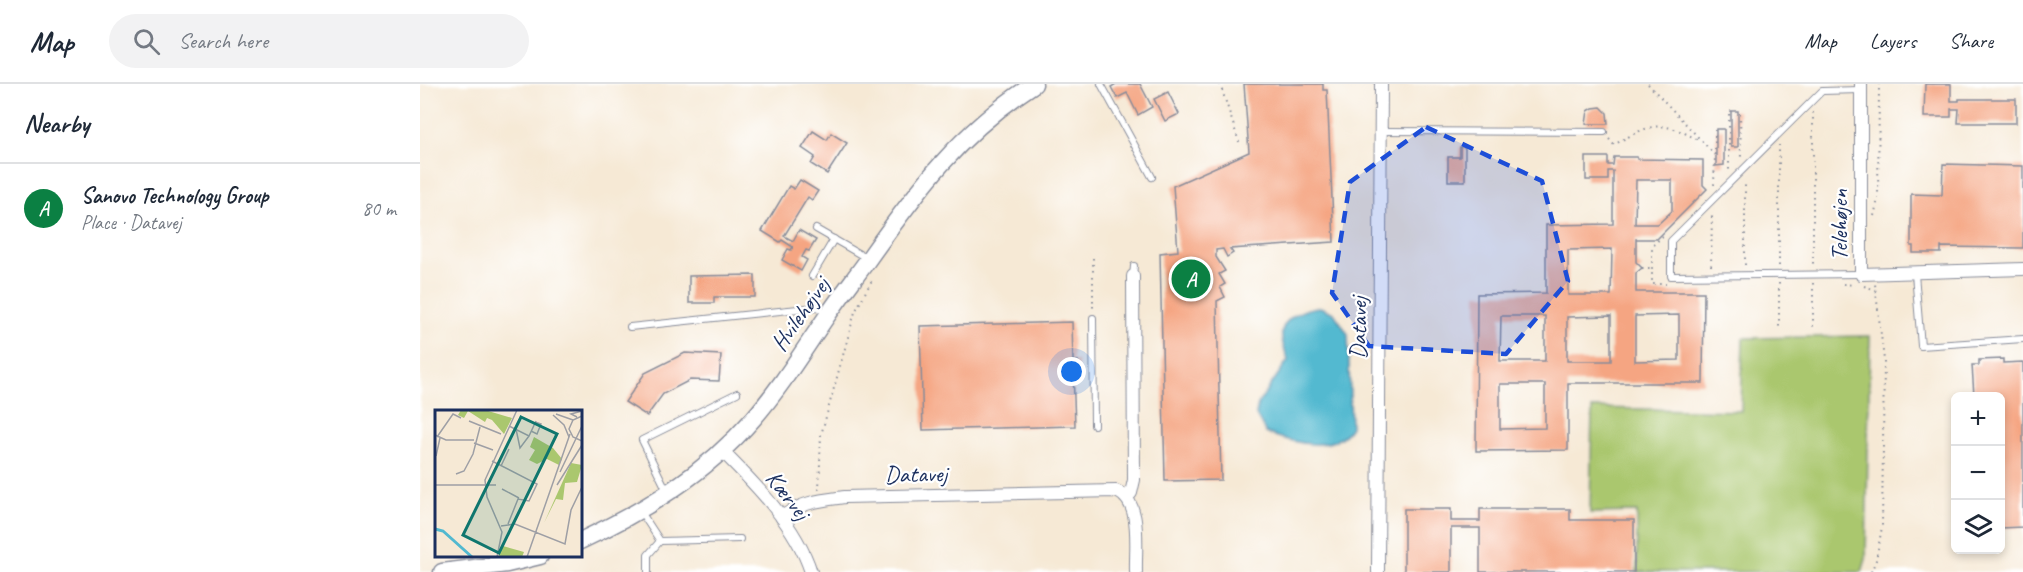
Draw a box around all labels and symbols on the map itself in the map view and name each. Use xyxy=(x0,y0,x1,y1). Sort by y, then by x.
street label: Telehøjen xyxy=(1824,189,1854,261)
pin: A xyxy=(1172,256,1210,302)
street label: Hvilehøjvej xyxy=(764,269,838,357)
street label: Datavej xyxy=(1343,294,1373,359)
your location xyxy=(1057,357,1086,386)
inset map xyxy=(435,410,582,557)
street label: Datavej xyxy=(884,458,951,490)
street label: Kærvej xyxy=(759,464,819,528)

